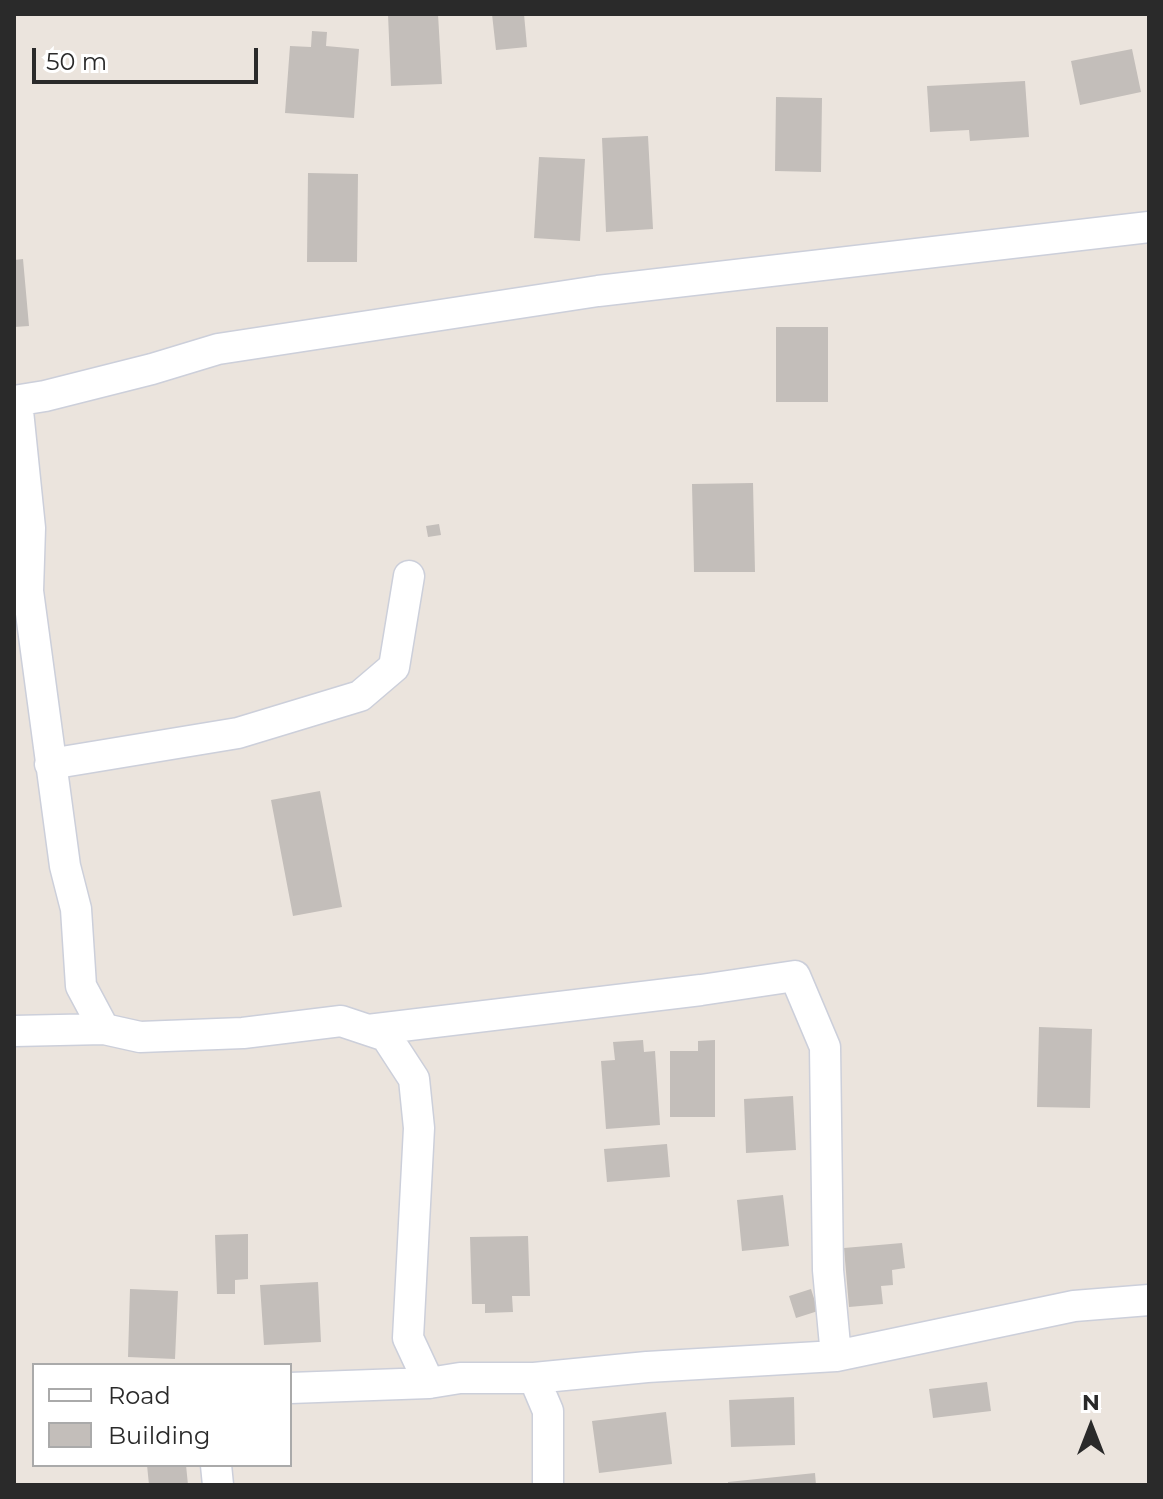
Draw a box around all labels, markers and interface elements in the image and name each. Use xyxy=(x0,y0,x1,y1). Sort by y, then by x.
scale bar xyxy=(36,32,262,82)
text: 50 m xyxy=(46,47,107,76)
legend xyxy=(32,1363,292,1467)
text: Road xyxy=(108,1381,171,1410)
north arrow xyxy=(1051,1387,1131,1467)
text: N xyxy=(1082,1389,1100,1416)
text: Building xyxy=(108,1421,211,1450)

